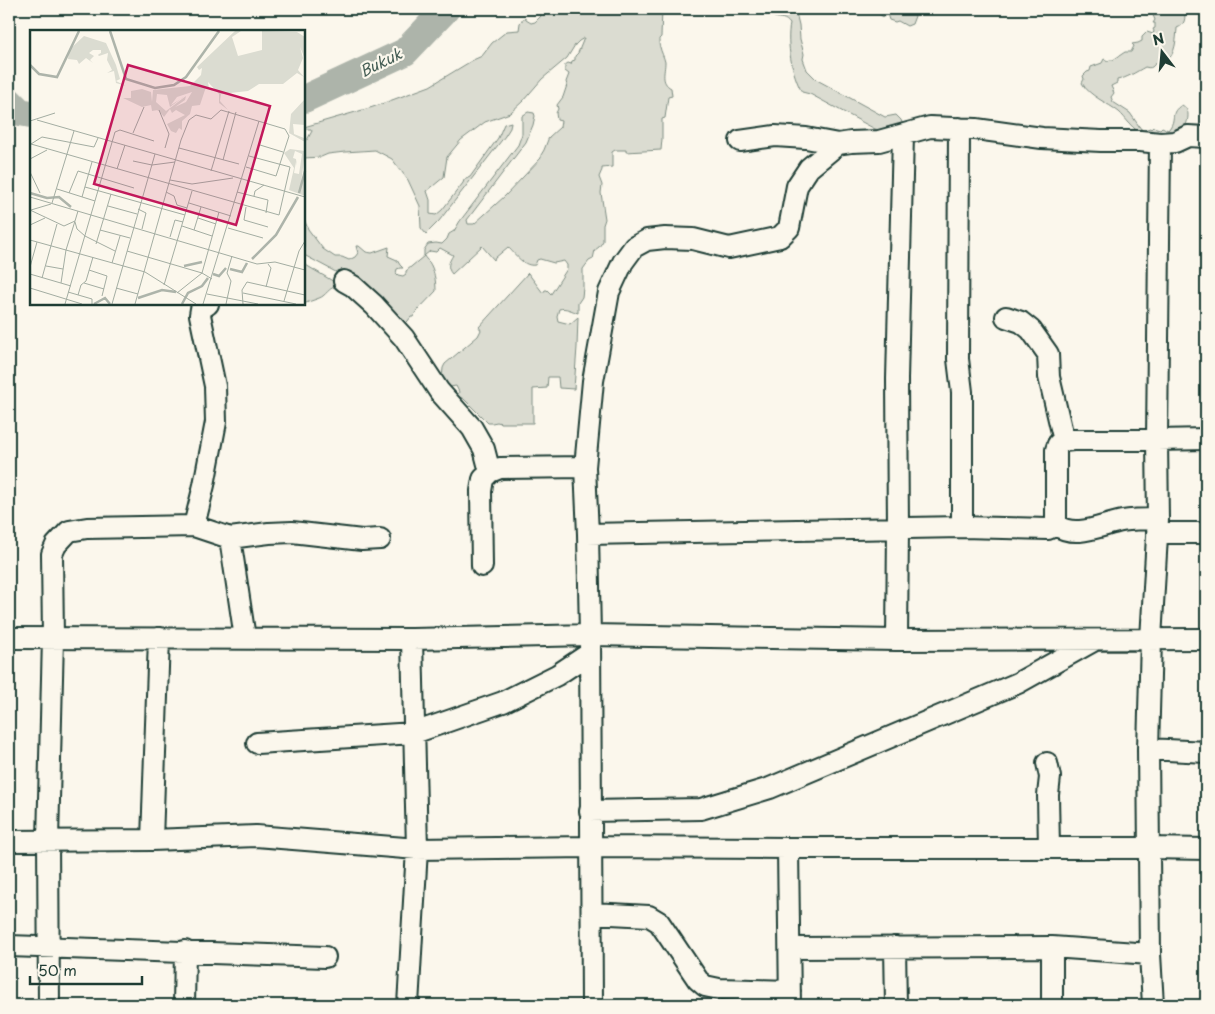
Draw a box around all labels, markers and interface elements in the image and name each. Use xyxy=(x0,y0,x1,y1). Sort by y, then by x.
text: N xyxy=(1150,27,1167,51)
north arrow xyxy=(1138,28,1188,78)
inset map xyxy=(30,30,305,305)
water label: Bukuk xyxy=(355,41,407,82)
scale bar xyxy=(30,954,142,986)
text: 50 m xyxy=(38,958,77,981)

